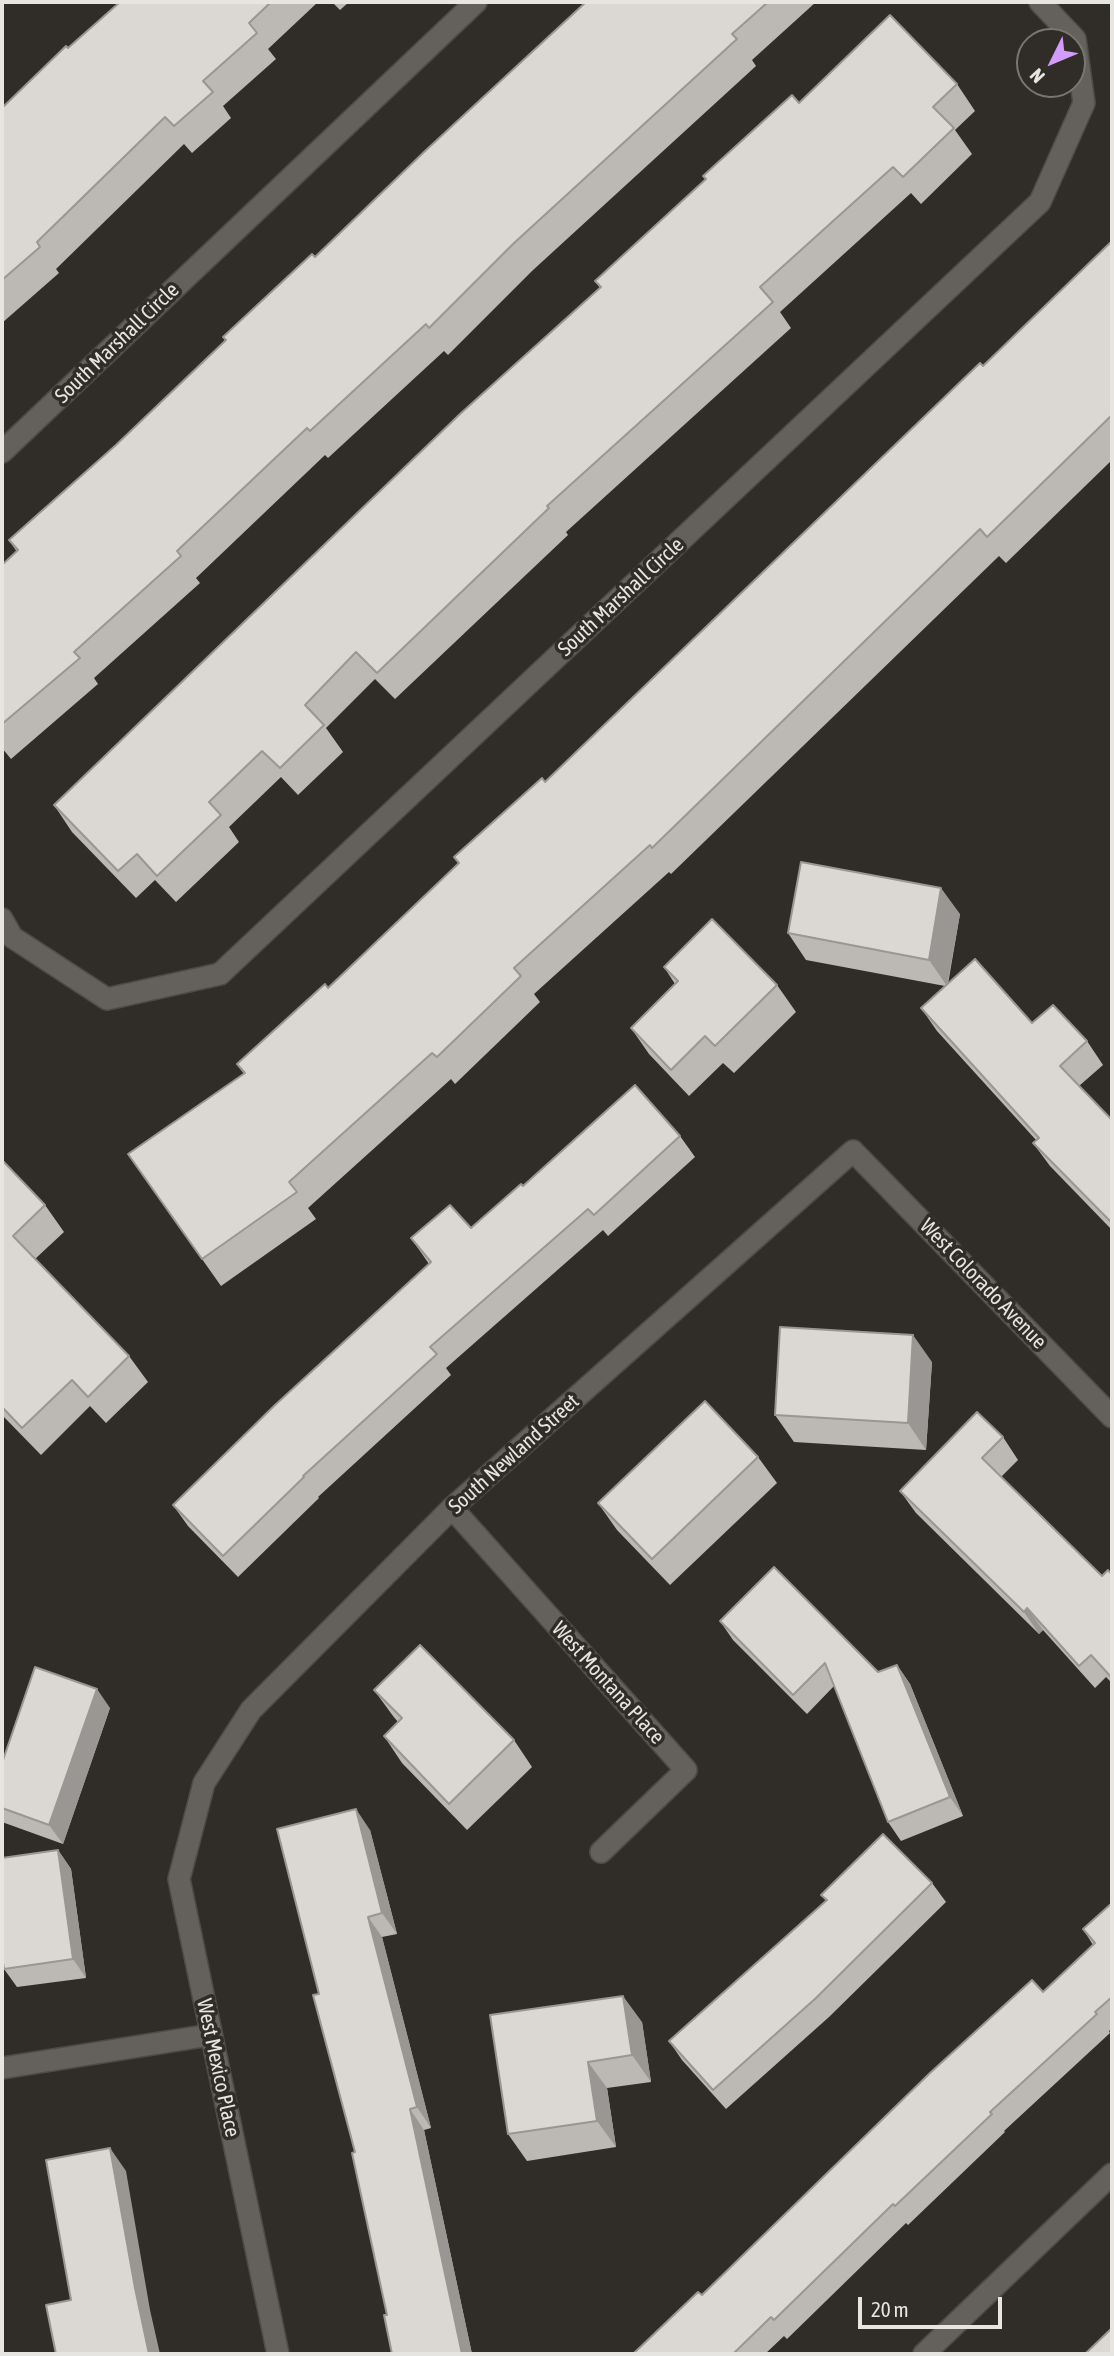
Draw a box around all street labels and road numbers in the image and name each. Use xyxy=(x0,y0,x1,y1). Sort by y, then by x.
street label: South Marshall Circle xyxy=(50,278,184,408)
street label: South Marshall Circle xyxy=(553,532,689,662)
street label: West Colorado Avenue xyxy=(914,1214,1052,1354)
street label: South Newland Street xyxy=(444,1389,584,1519)
street label: West Montana Place xyxy=(546,1617,670,1749)
street label: West Mexico Place xyxy=(191,1997,245,2139)

